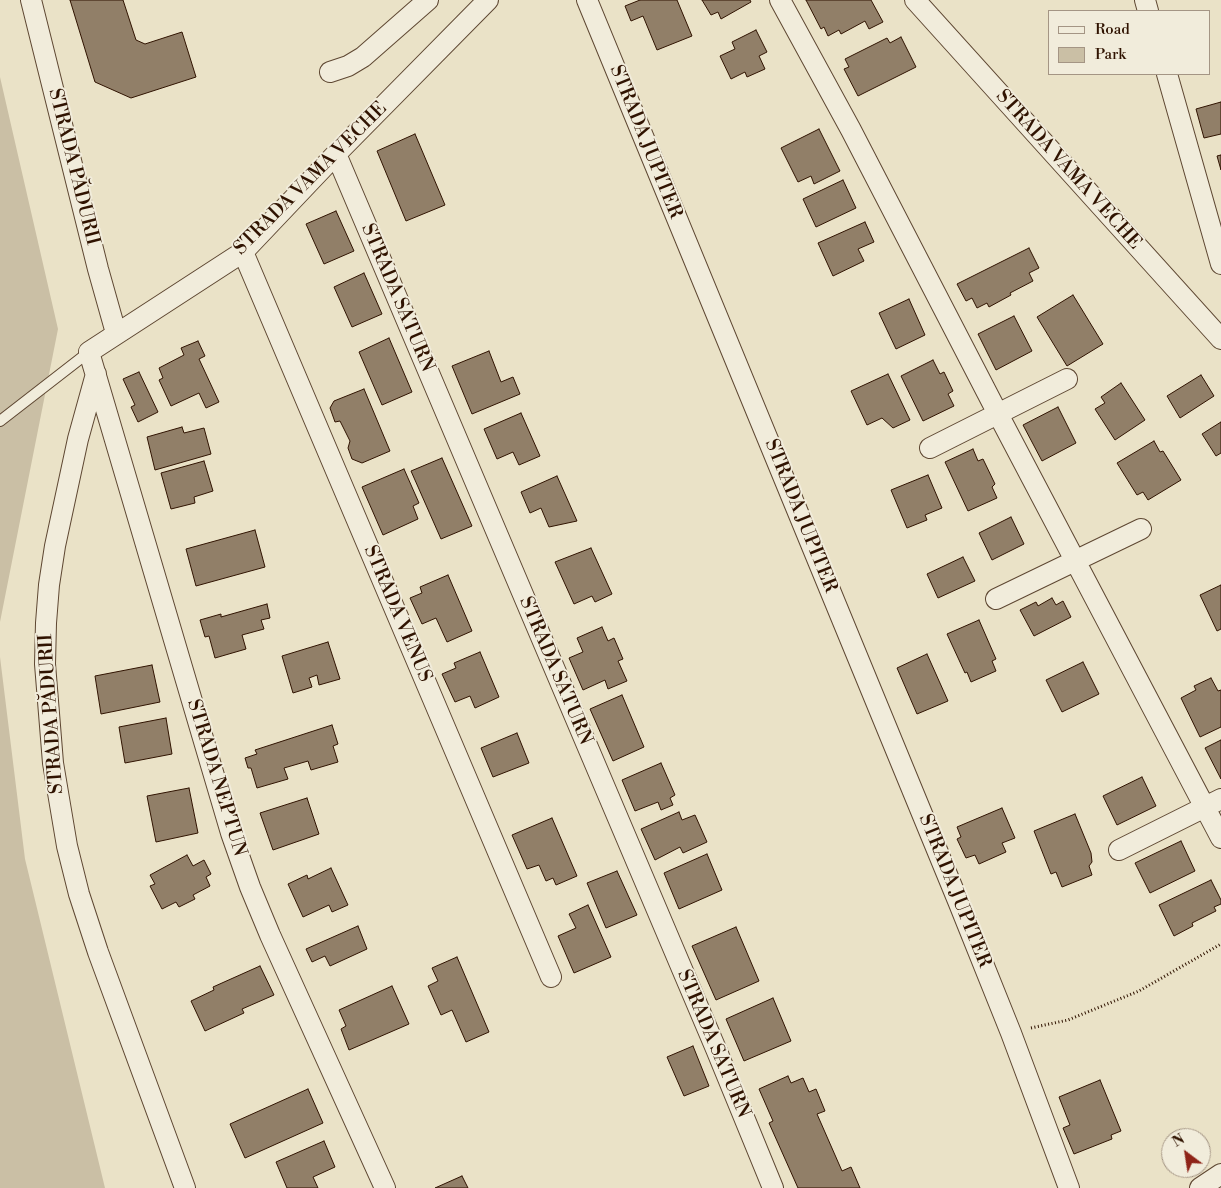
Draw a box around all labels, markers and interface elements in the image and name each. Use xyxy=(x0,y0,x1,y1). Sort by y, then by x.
legend xyxy=(1048,10,1211,75)
text: Road xyxy=(1095,20,1130,39)
text: Park xyxy=(1095,45,1126,64)
street label: STRADA JUPITER xyxy=(604,62,686,222)
street label: STRADA VAMA VECHE xyxy=(990,85,1146,255)
street label: STRADA PĂDURII xyxy=(42,86,104,248)
street label: STRADA VAMA VECHE xyxy=(230,98,392,260)
street label: STRADA SATURN xyxy=(356,221,438,375)
street label: STRADA JUPITER xyxy=(759,436,841,596)
street label: STRADA VENUS xyxy=(358,542,436,686)
street label: STRADA SATURN xyxy=(514,594,596,748)
street label: STRADA PĂDURII xyxy=(35,633,69,795)
street label: STRADA NEPTUN xyxy=(181,697,251,859)
street label: STRADA JUPITER xyxy=(913,811,995,971)
street label: STRADA SATURN xyxy=(672,967,754,1121)
north arrow xyxy=(1161,1128,1211,1178)
text: N xyxy=(1169,1130,1188,1152)

